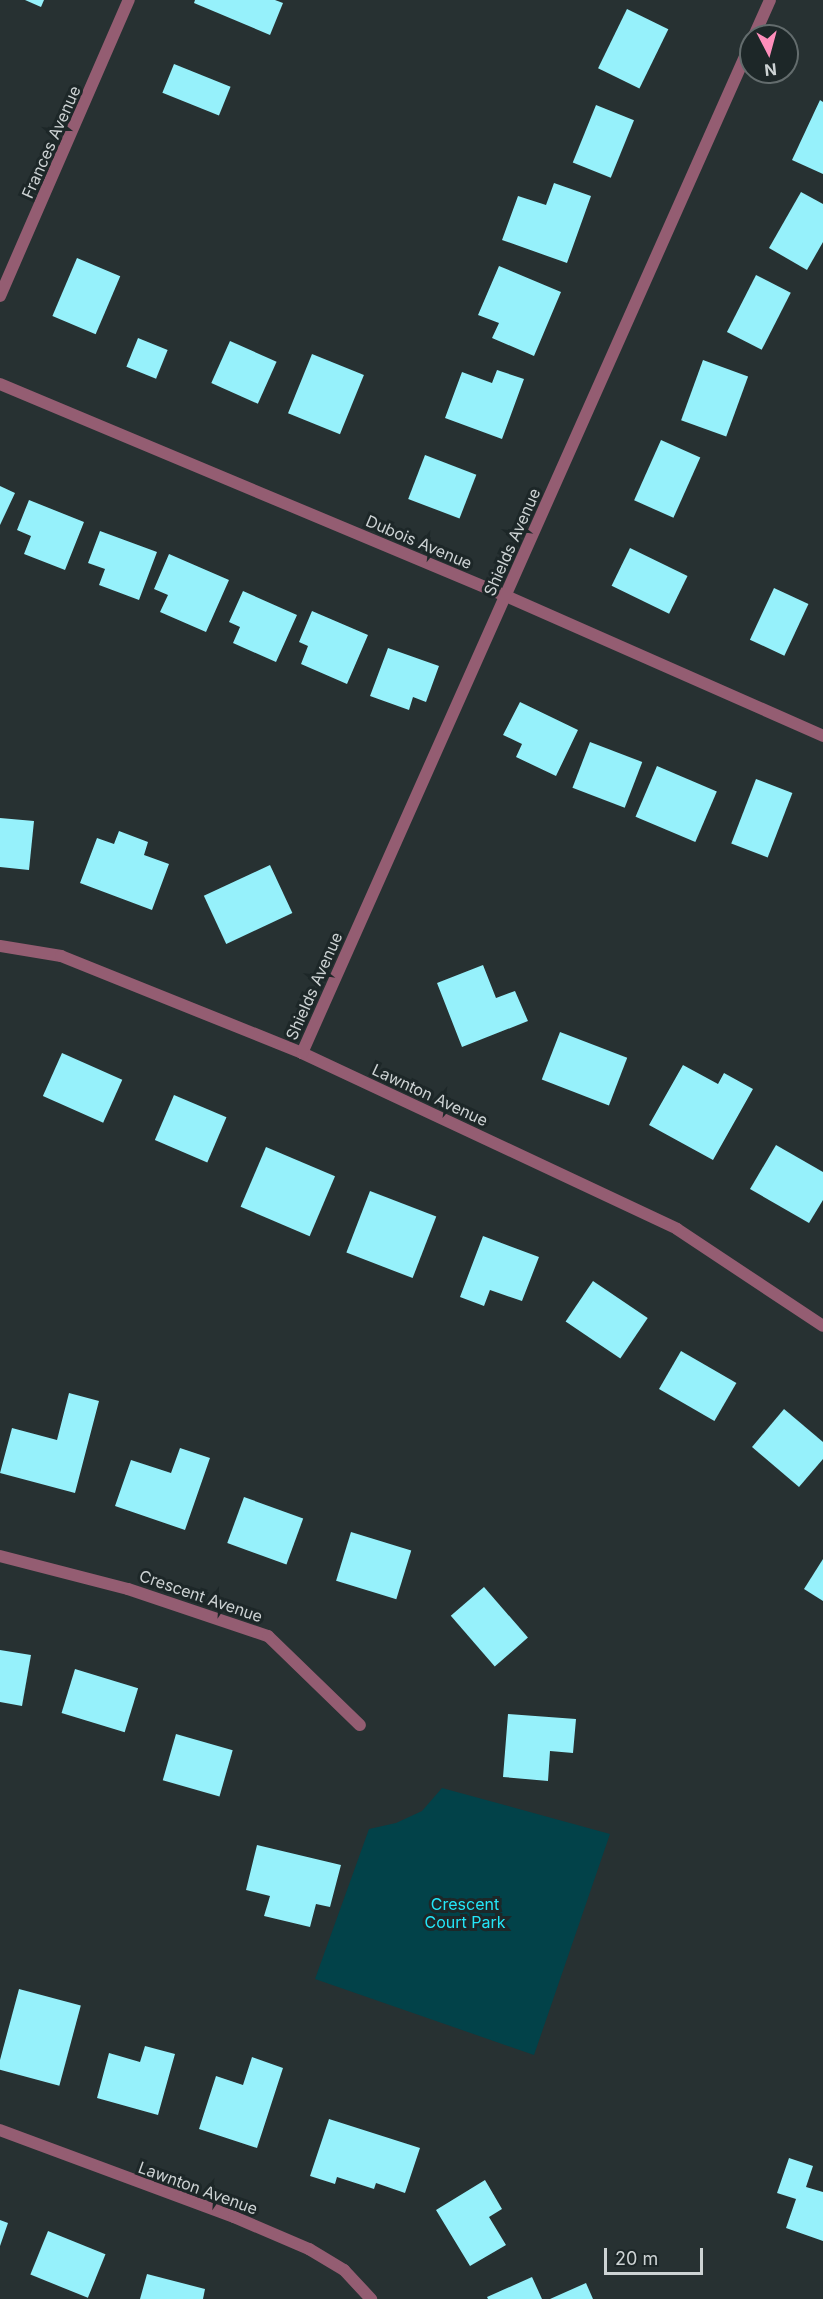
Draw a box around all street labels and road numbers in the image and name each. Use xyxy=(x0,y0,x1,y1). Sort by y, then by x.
street label: Frances Avenue xyxy=(18,83,84,201)
street label: Shields Avenue xyxy=(480,485,544,599)
street label: Dubois Avenue xyxy=(363,511,475,573)
street label: Shields Avenue xyxy=(282,929,346,1043)
street label: Lawnton Avenue xyxy=(369,1060,491,1130)
street label: Crescent Avenue xyxy=(137,1566,265,1626)
street label: Lawnton Avenue xyxy=(136,2158,260,2218)

